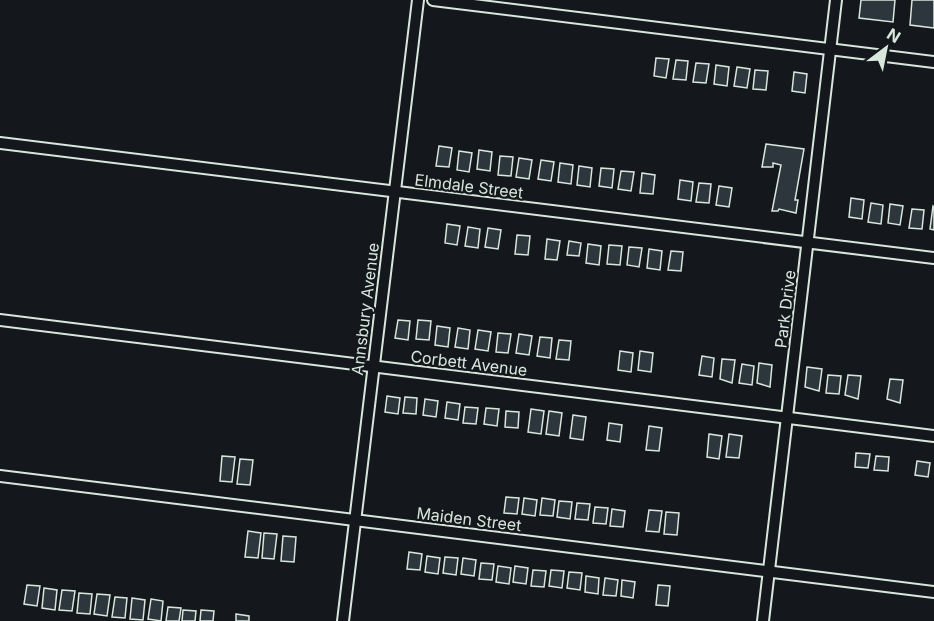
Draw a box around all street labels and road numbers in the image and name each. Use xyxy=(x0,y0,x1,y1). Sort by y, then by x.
street label: Elmdale Street xyxy=(414,169,524,203)
street label: Annsbury Avenue xyxy=(347,241,383,377)
street label: Park Drive xyxy=(770,269,800,349)
street label: Corbett Avenue xyxy=(409,346,529,380)
street label: Maiden Street xyxy=(415,503,523,535)

